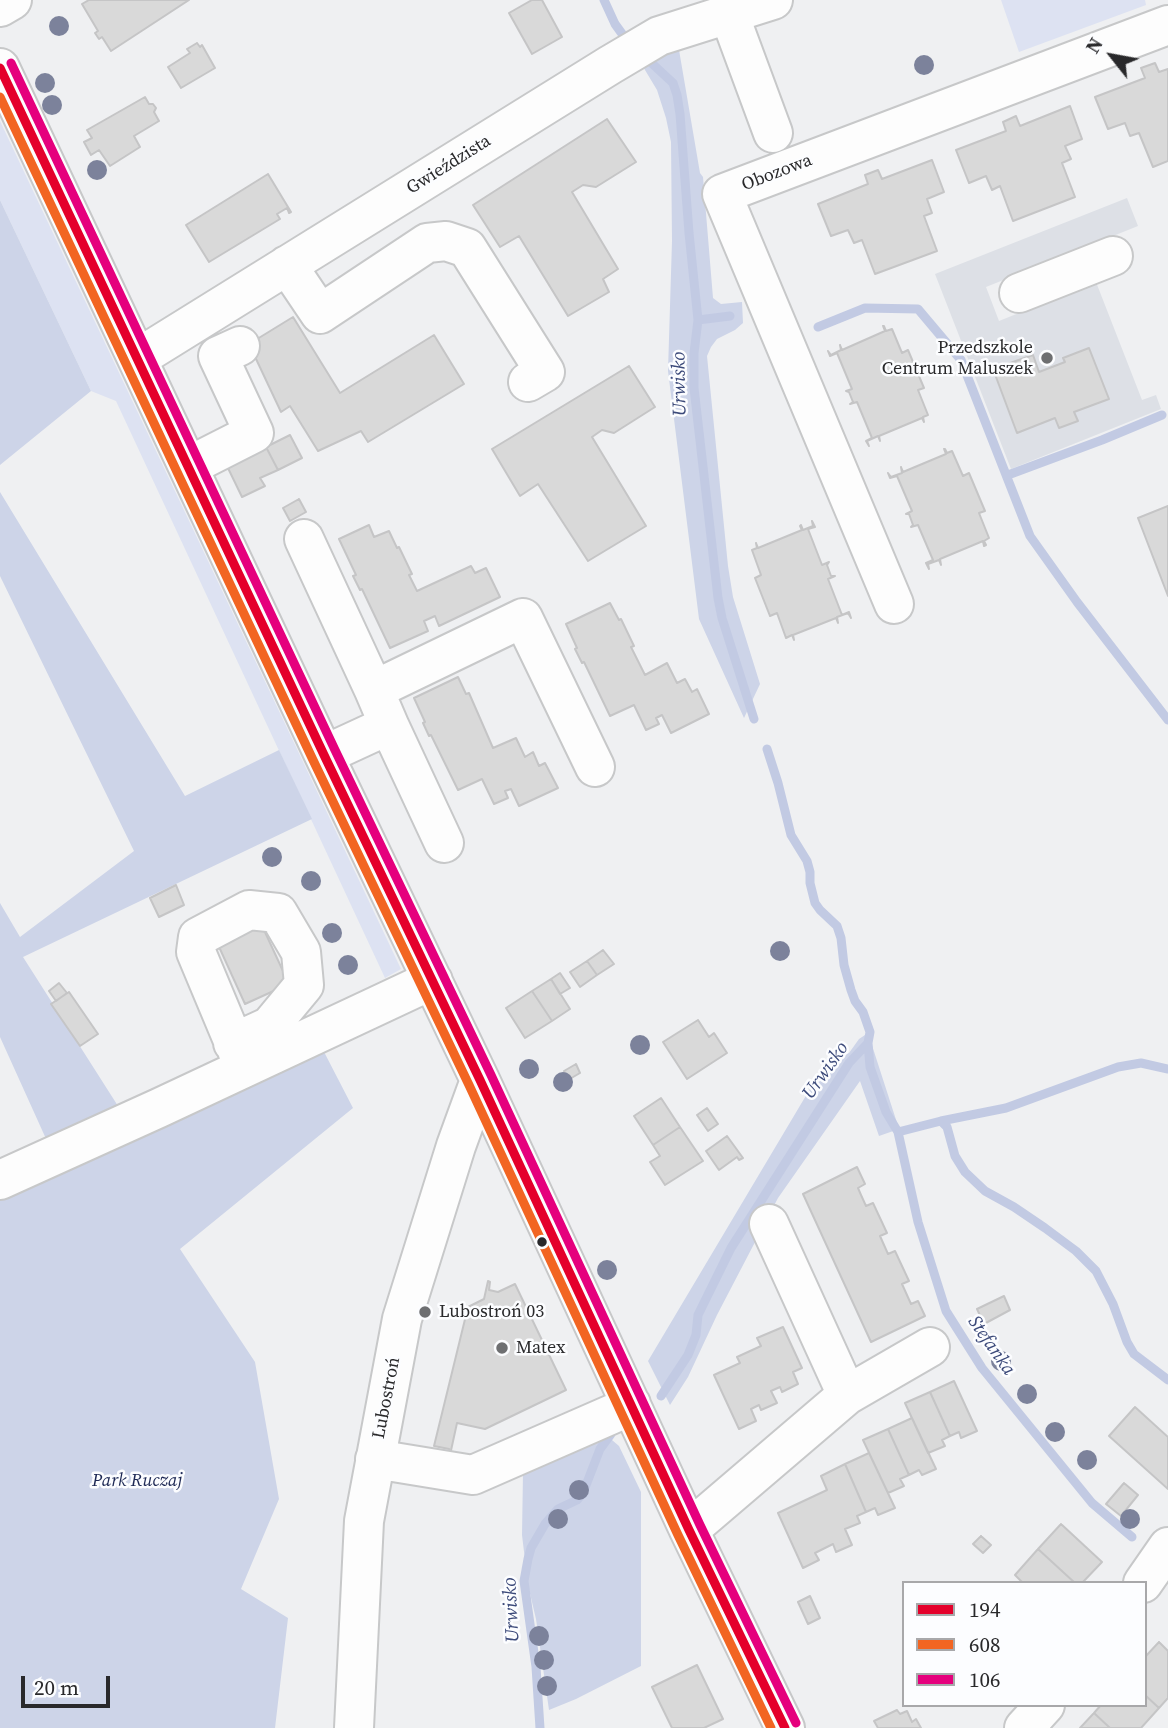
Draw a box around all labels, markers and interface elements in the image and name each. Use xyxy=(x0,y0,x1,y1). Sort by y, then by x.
north arrow xyxy=(1077,21,1147,91)
text: N xyxy=(1079,33,1109,58)
street label: Gwieździsta xyxy=(403,131,495,199)
street label: Obozowa xyxy=(739,150,815,196)
place label: Przedszkole Centrum Maluszek xyxy=(882,337,1033,380)
marker: Przedszkole Centrum Maluszek xyxy=(1039,350,1055,366)
water label: Urwisko xyxy=(668,351,692,417)
water label: Urwisko xyxy=(798,1038,854,1104)
unlabelled marker xyxy=(535,1235,549,1249)
place label: Lubostroń 03 xyxy=(439,1301,544,1323)
marker: Lubostroń 03 xyxy=(417,1304,433,1320)
water label: Stefanka xyxy=(962,1312,1020,1380)
place label: Matex xyxy=(516,1337,566,1359)
marker: Matex xyxy=(494,1340,510,1356)
street label: Lubostroń xyxy=(368,1355,406,1441)
park label: Park Ruczaj xyxy=(92,1470,182,1492)
water label: Urwisko xyxy=(499,1577,525,1643)
legend xyxy=(902,1581,1147,1707)
text: 194 xyxy=(969,1595,1001,1624)
text: 608 xyxy=(969,1630,1001,1659)
scale bar xyxy=(24,1662,114,1706)
text: 106 xyxy=(969,1665,1001,1694)
text: 20 m xyxy=(34,1673,79,1702)

